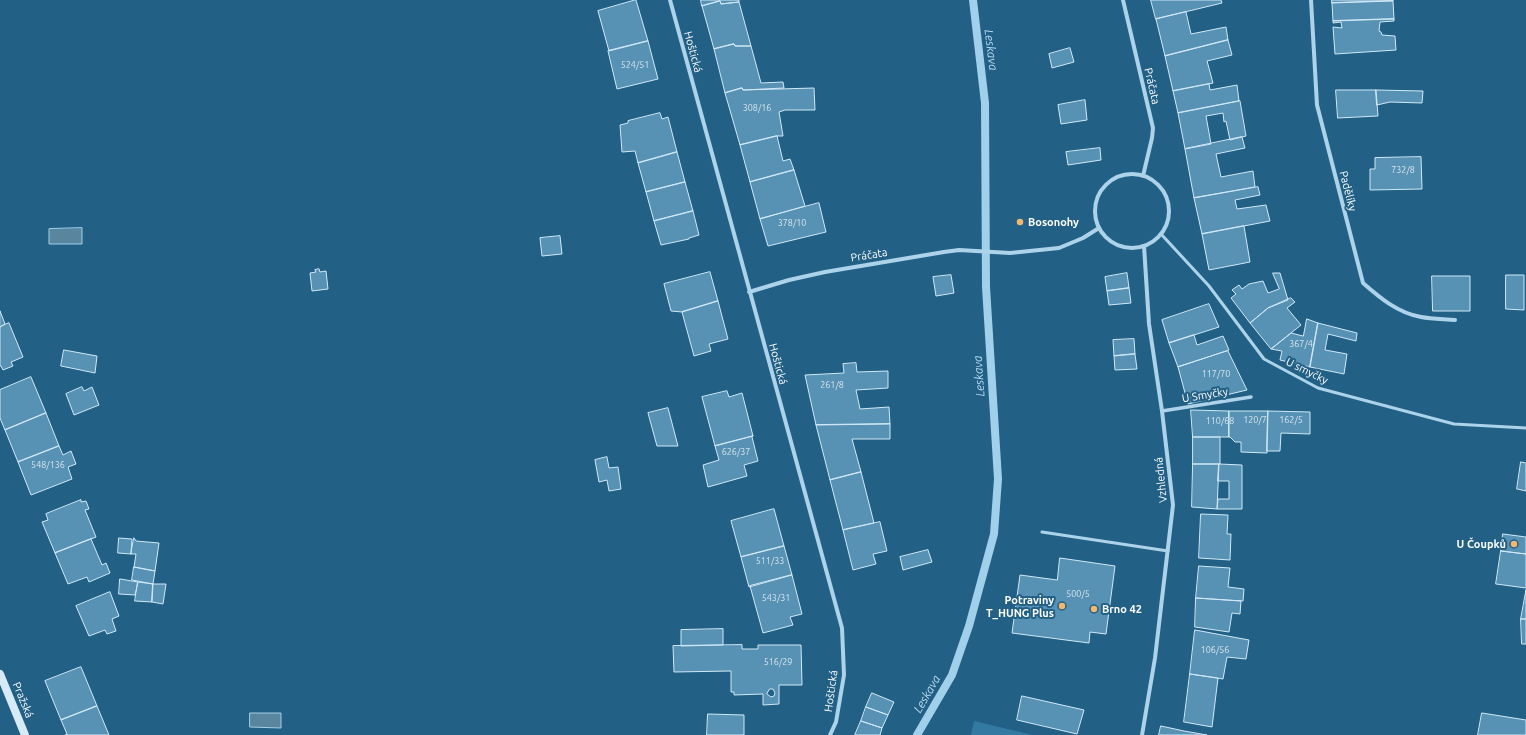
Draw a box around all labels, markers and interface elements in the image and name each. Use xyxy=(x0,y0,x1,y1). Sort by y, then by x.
water label: Leskava xyxy=(981,29,1001,71)
street label: Hoštická xyxy=(681,30,705,74)
house number: 524/51 xyxy=(621,60,649,70)
street label: Práčata xyxy=(1141,66,1163,106)
house number: 308/16 xyxy=(743,103,771,113)
house number: 732/8 xyxy=(1391,165,1415,175)
street label: Padělíky xyxy=(1337,169,1359,213)
place label: Bosonohy xyxy=(1028,215,1079,229)
marker: Bosonohy xyxy=(1015,217,1025,227)
house number: 378/10 xyxy=(778,218,806,228)
street label: Práčata xyxy=(850,246,888,264)
house number: 367/4 xyxy=(1289,339,1313,349)
street label: Hoštická xyxy=(766,342,790,386)
water label: Leskava xyxy=(970,355,988,397)
street label: U smyčky xyxy=(1284,355,1330,387)
house number: 117/70 xyxy=(1202,369,1230,379)
house number: 261/8 xyxy=(820,380,844,390)
street label: U Smyčky xyxy=(1181,385,1229,405)
house number: 120/7 xyxy=(1243,415,1267,425)
house number: 162/5 xyxy=(1279,415,1303,425)
house number: 110/68 xyxy=(1206,416,1234,426)
house number: 626/37 xyxy=(722,447,750,457)
street label: Vzhledná xyxy=(1152,457,1170,503)
house number: 548/136 xyxy=(31,460,65,470)
place label: U Čoupků xyxy=(1457,537,1506,551)
marker: U Čoupků xyxy=(1509,539,1519,549)
house number: 511/33 xyxy=(756,556,784,566)
house number: 500/5 xyxy=(1066,589,1090,599)
house number: 543/31 xyxy=(762,593,790,603)
place label: Potraviny T_HUNG Plus xyxy=(986,593,1054,619)
marker: Potraviny T_HUNG Plus xyxy=(1057,601,1067,611)
place label: Brno 42 xyxy=(1102,602,1142,616)
marker: Brno 42 xyxy=(1089,604,1099,614)
house number: 106/56 xyxy=(1201,645,1229,655)
house number: 516/29 xyxy=(764,657,792,667)
street label: Hoštická xyxy=(822,669,840,713)
water label: Leskava xyxy=(911,673,943,715)
street label: Pražská xyxy=(10,680,36,720)

